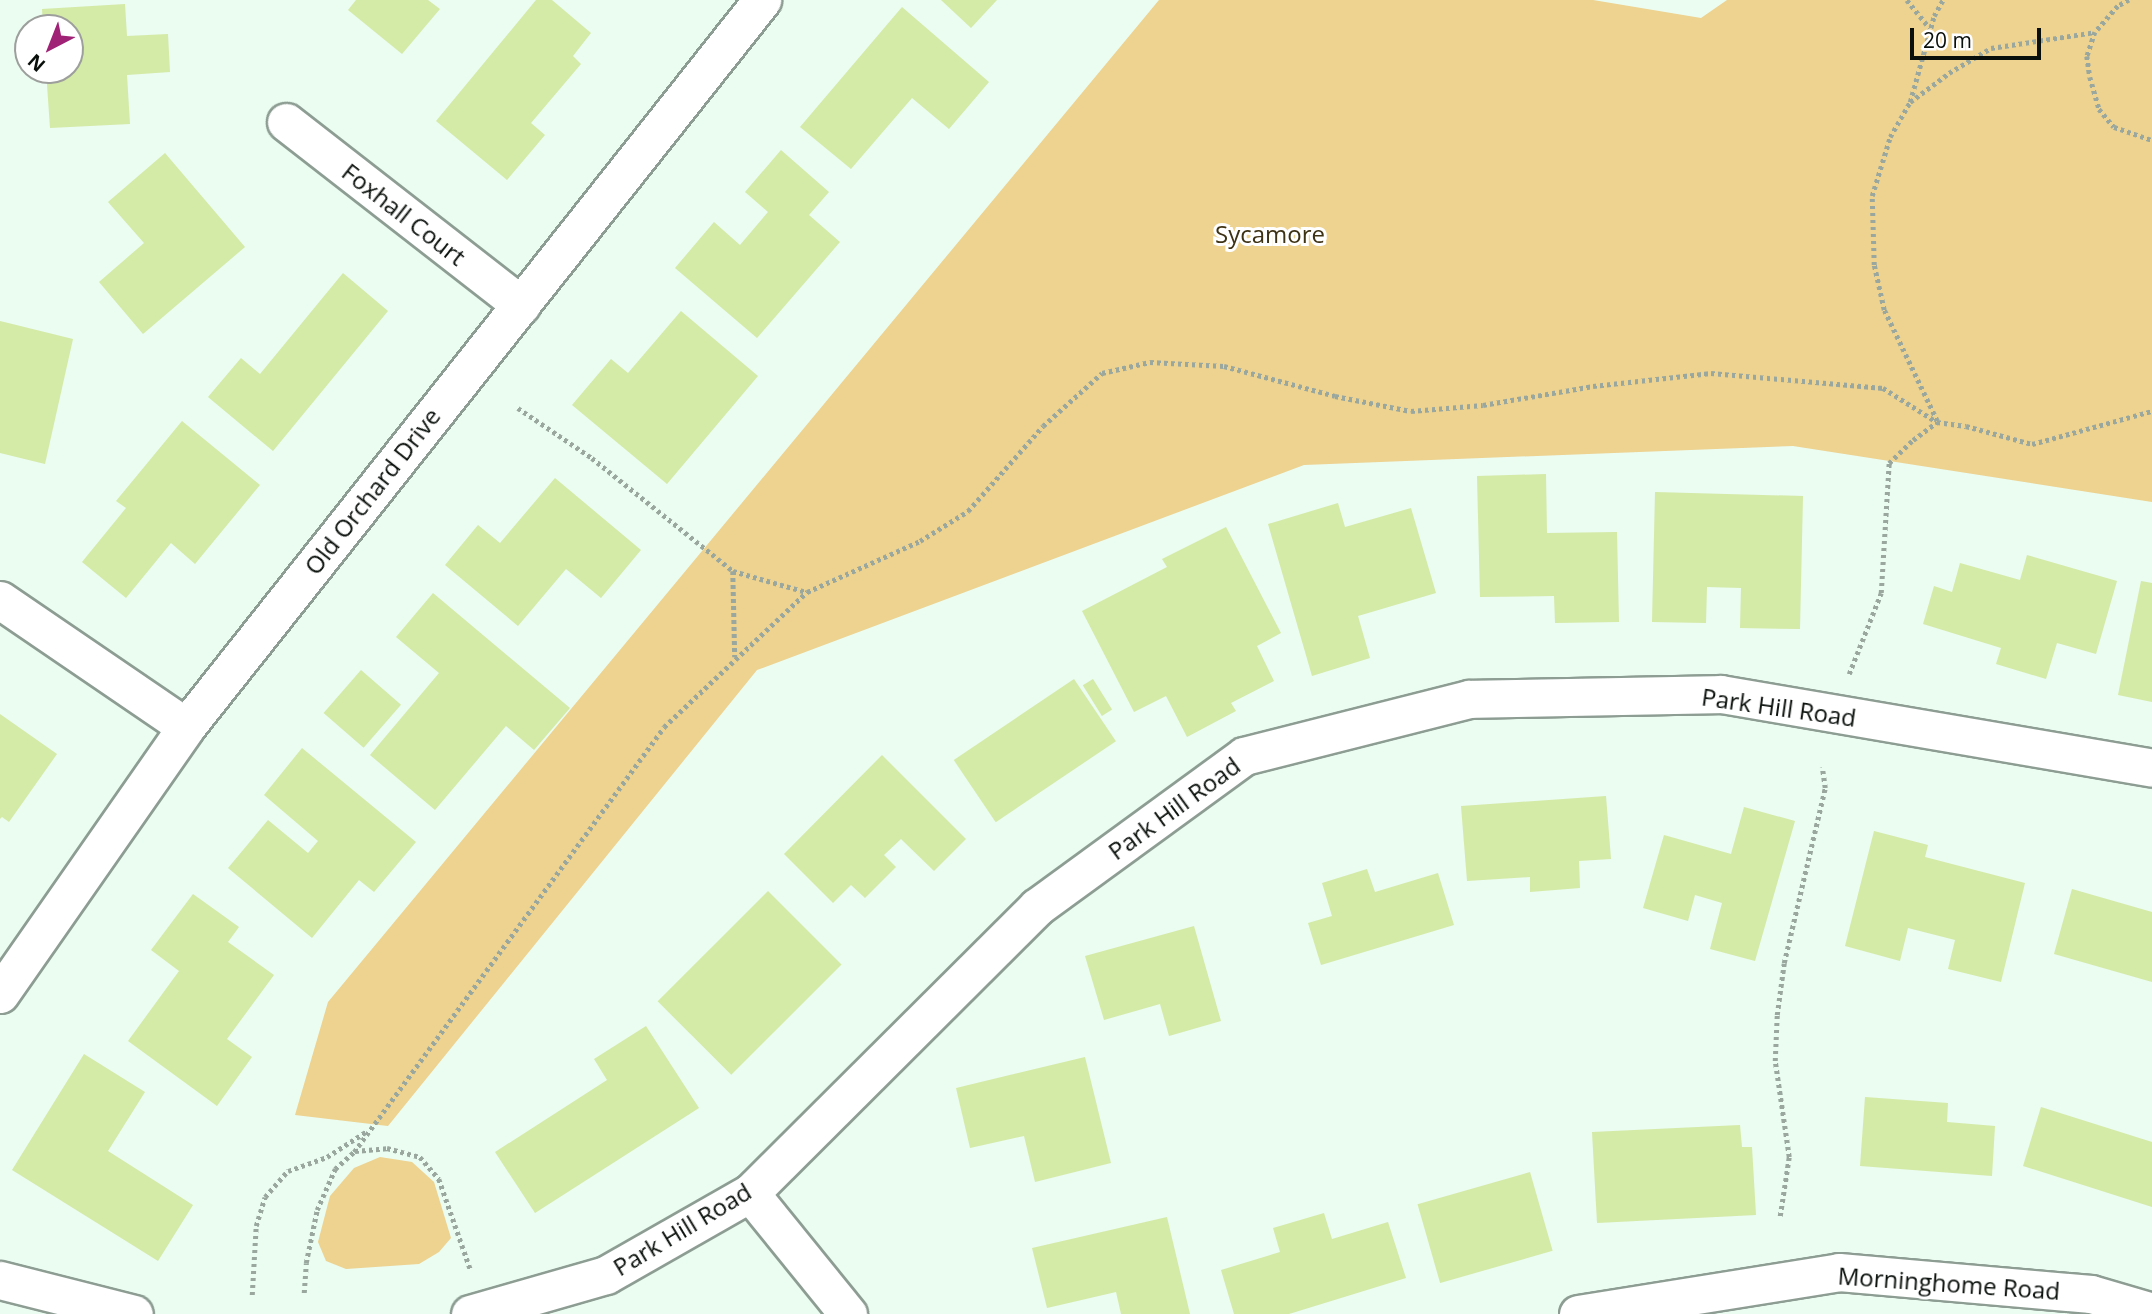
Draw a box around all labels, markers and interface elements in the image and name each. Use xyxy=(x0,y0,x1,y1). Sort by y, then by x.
north arrow xyxy=(14,14,84,84)
scale bar xyxy=(1914,14,2045,58)
text: 20 m xyxy=(1923,26,1972,54)
text: N xyxy=(22,48,51,78)
street label: Foxhall Court xyxy=(337,157,471,271)
park label: Sycamore xyxy=(1215,220,1325,248)
street label: Old Orchard Drive xyxy=(298,402,446,580)
street label: Park Hill Road xyxy=(1700,682,1858,732)
street label: Park Hill Road xyxy=(1103,751,1245,865)
street label: Park Hill Road xyxy=(608,1177,756,1281)
street label: Morninghome Road xyxy=(1837,1261,2061,1305)

